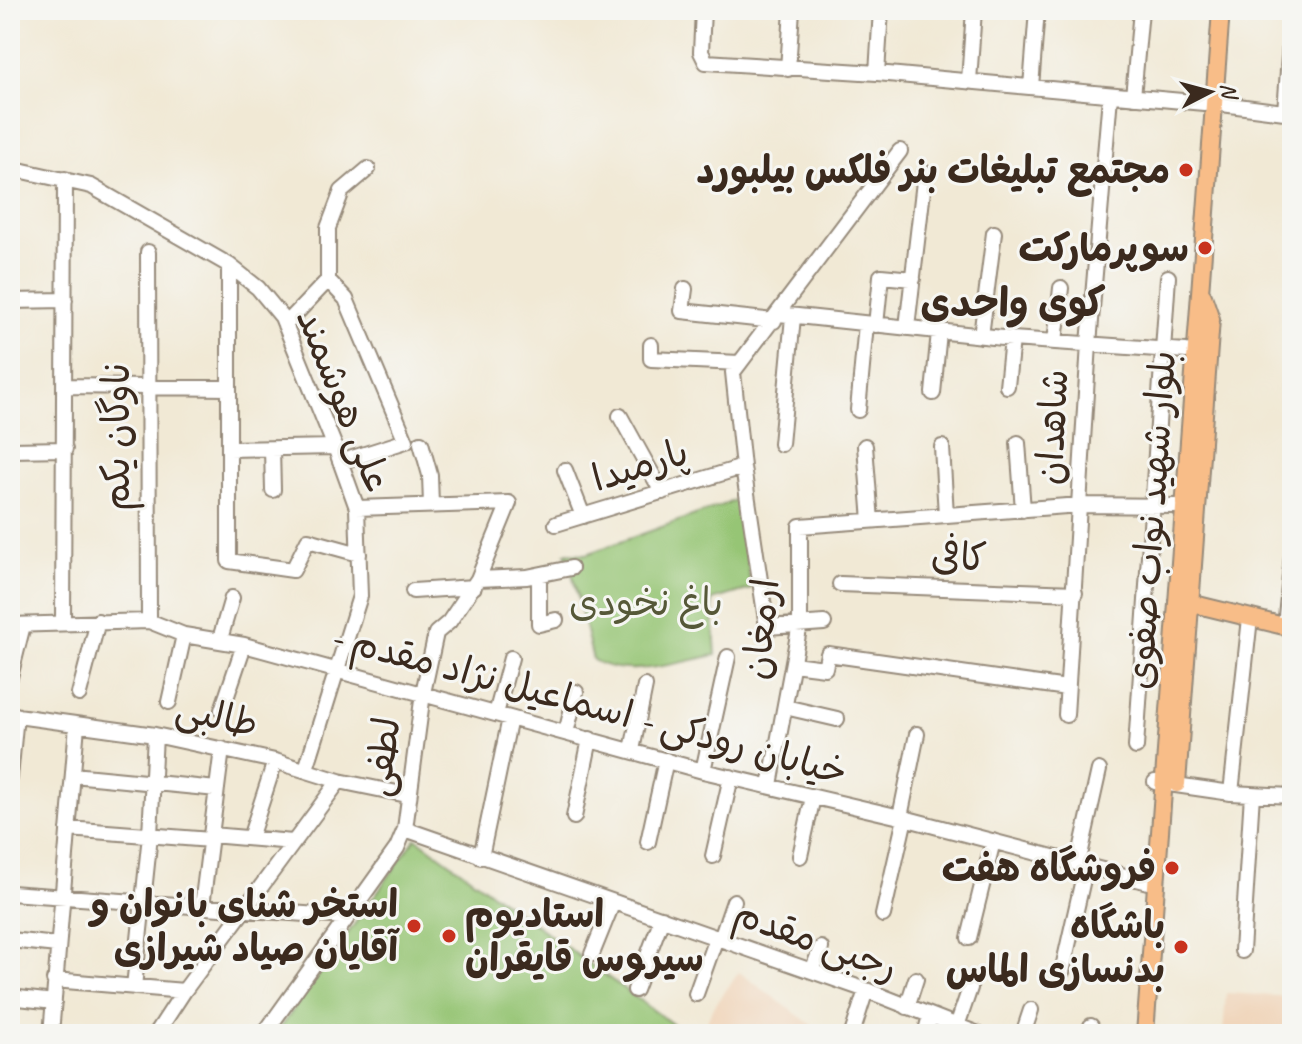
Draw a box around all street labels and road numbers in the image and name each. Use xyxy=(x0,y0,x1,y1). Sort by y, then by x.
street label: علی هوشمند xyxy=(285,301,402,499)
street label: بلوار شهید نواب صفوی xyxy=(1116,349,1186,691)
street label: ناوگان یکم xyxy=(93,363,145,511)
street label: شاهدان xyxy=(1025,368,1079,486)
street label: پارمیدا xyxy=(586,428,694,502)
street label: کافی xyxy=(930,533,988,581)
street label: ارمغان xyxy=(732,576,790,682)
street label: - خیابان رودکی - اسماعیل نژاد مقدم xyxy=(324,612,853,801)
street label: طالبی xyxy=(171,684,262,749)
street label: لطفی xyxy=(353,714,412,800)
street label: رجبی مقدم xyxy=(726,889,904,996)

